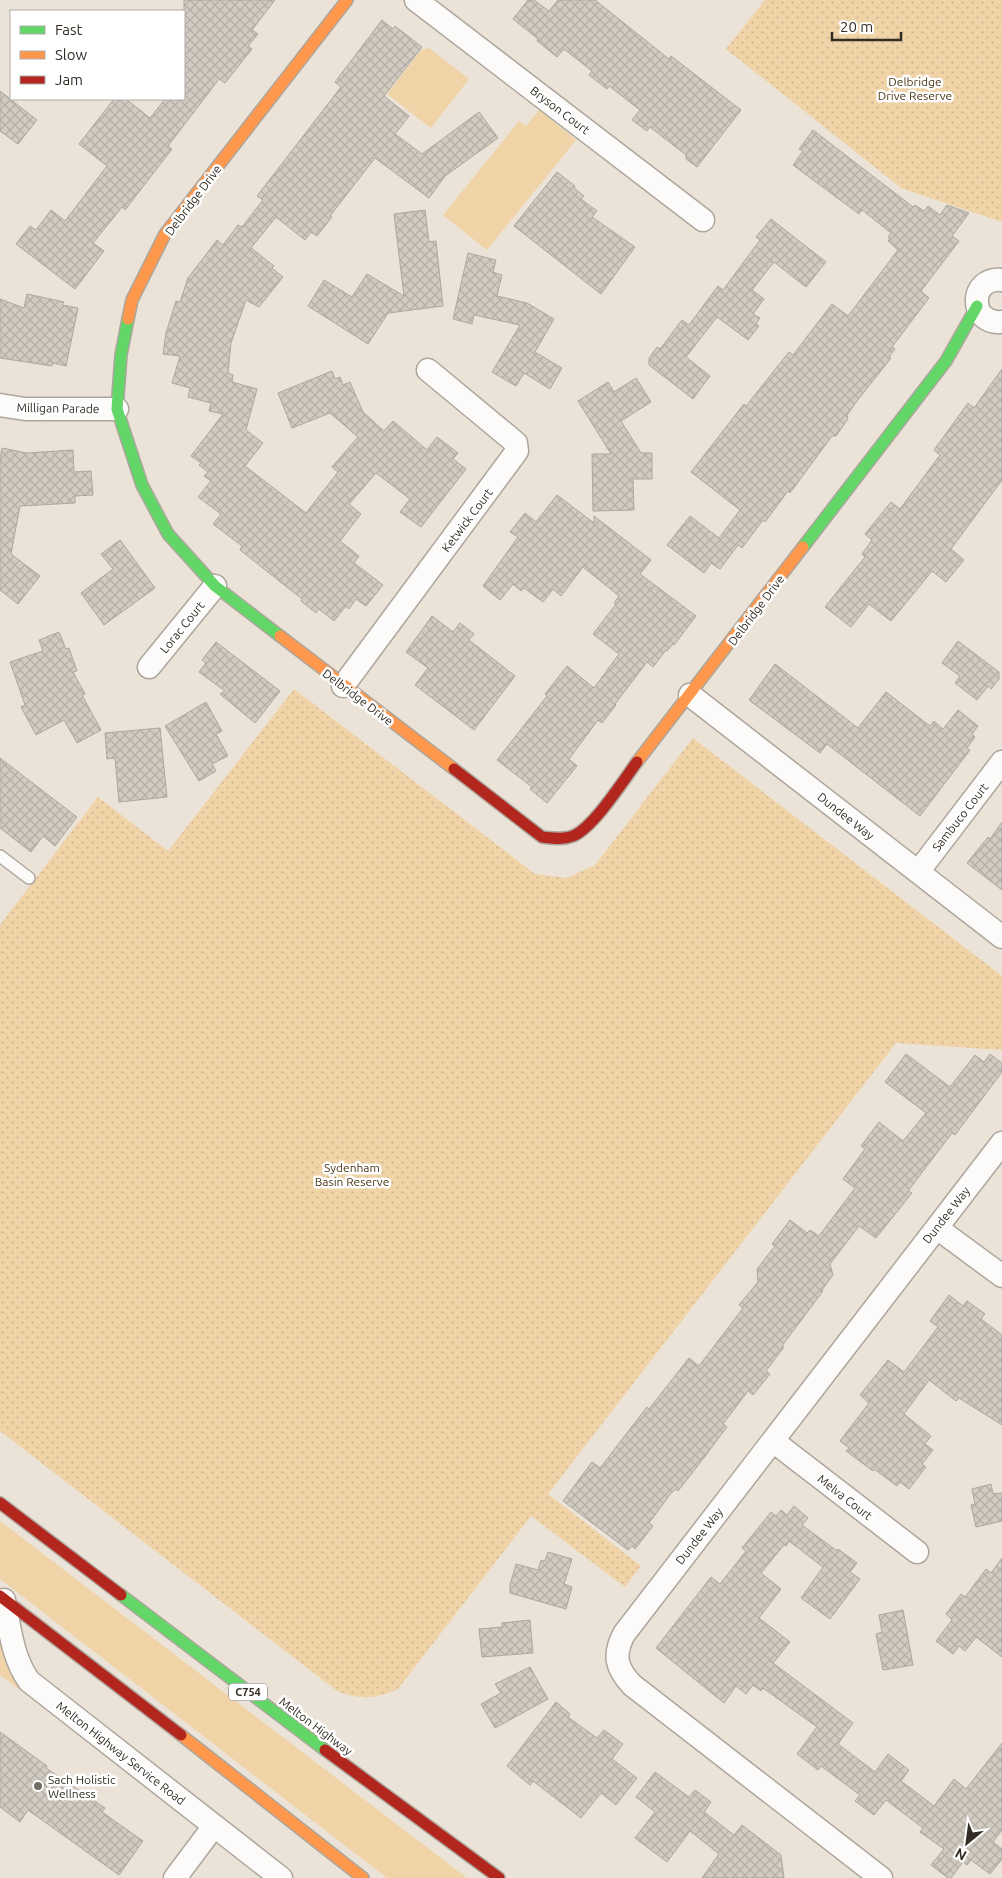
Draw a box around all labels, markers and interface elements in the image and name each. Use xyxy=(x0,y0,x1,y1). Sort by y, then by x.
legend xyxy=(10,10,185,100)
scale bar xyxy=(832,10,901,42)
text: 20 m xyxy=(840,18,873,35)
text: Fast xyxy=(55,21,83,38)
text: Slow xyxy=(55,46,88,63)
text: Jam xyxy=(55,71,83,88)
park label: Delbridge Drive Reserve xyxy=(878,75,952,102)
street label: Bryson Court xyxy=(528,84,592,137)
street label: Delbridge Drive xyxy=(162,162,224,238)
street label: Milligan Parade xyxy=(16,401,100,415)
street label: Ketwick Court xyxy=(439,486,495,554)
street label: Delbridge Drive xyxy=(725,572,787,648)
street label: Lorac Court xyxy=(157,598,207,655)
street label: Delbridge Drive xyxy=(320,666,396,728)
street label: Sambuco Court xyxy=(929,780,991,854)
street label: Dundee Way xyxy=(815,790,877,842)
park label: Sydenham Basin Reserve xyxy=(315,1161,389,1188)
street label: Dundee Way xyxy=(920,1184,972,1246)
street label: Melva Court xyxy=(815,1472,875,1522)
street label: Dundee Way xyxy=(673,1505,725,1567)
road number: C754 xyxy=(229,1684,267,1700)
street label: Melton Highway xyxy=(277,1694,355,1758)
street label: Melton Highway Service Road xyxy=(54,1699,188,1807)
place label: Sach Holistic Wellness xyxy=(48,1773,116,1800)
marker: Sach Holistic Wellness xyxy=(32,1780,44,1792)
north arrow xyxy=(942,1818,992,1868)
text: N xyxy=(952,1845,969,1864)

